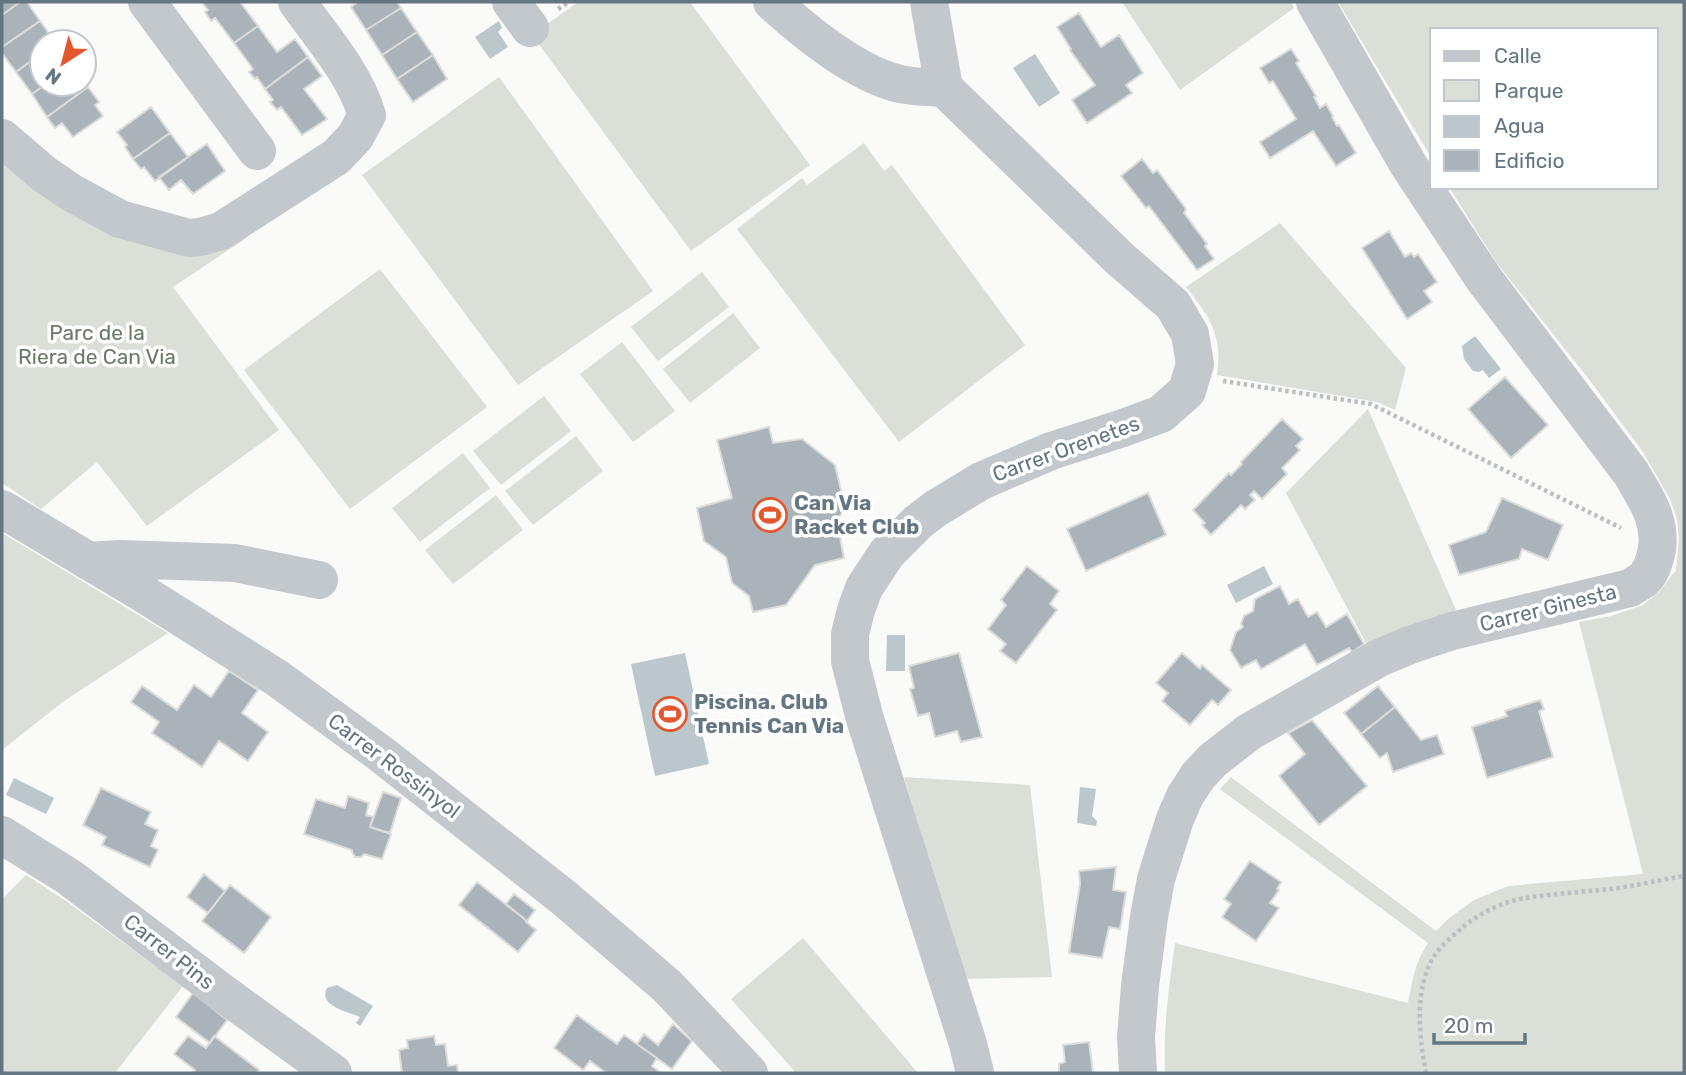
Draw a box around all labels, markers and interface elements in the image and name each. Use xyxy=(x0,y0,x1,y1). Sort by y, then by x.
north arrow xyxy=(28,28,98,98)
legend xyxy=(1430,28,1658,189)
text: Calle xyxy=(1494,43,1542,68)
text: N xyxy=(41,63,66,90)
text: Parque xyxy=(1494,78,1564,103)
text: Agua xyxy=(1494,113,1545,138)
text: Edificio xyxy=(1494,148,1564,173)
park label: Parc de la Riera de Can Via xyxy=(18,320,176,369)
street label: Carrer Orenetes xyxy=(989,410,1143,487)
place label: Can Via Racket Club xyxy=(794,490,919,539)
sports icon: Can Via Racket Club xyxy=(751,496,789,534)
street label: Carrer Ginesta xyxy=(1477,578,1619,637)
place label: Piscina. Club Tennis Can Via xyxy=(694,689,844,738)
sports icon: Piscina. Club Tennis Can Via xyxy=(651,695,689,733)
street label: Carrer Rossinyol xyxy=(323,708,465,823)
street label: Carrer Pins xyxy=(119,909,219,995)
scale bar xyxy=(1434,1002,1525,1046)
text: 20 m xyxy=(1444,1013,1493,1038)

